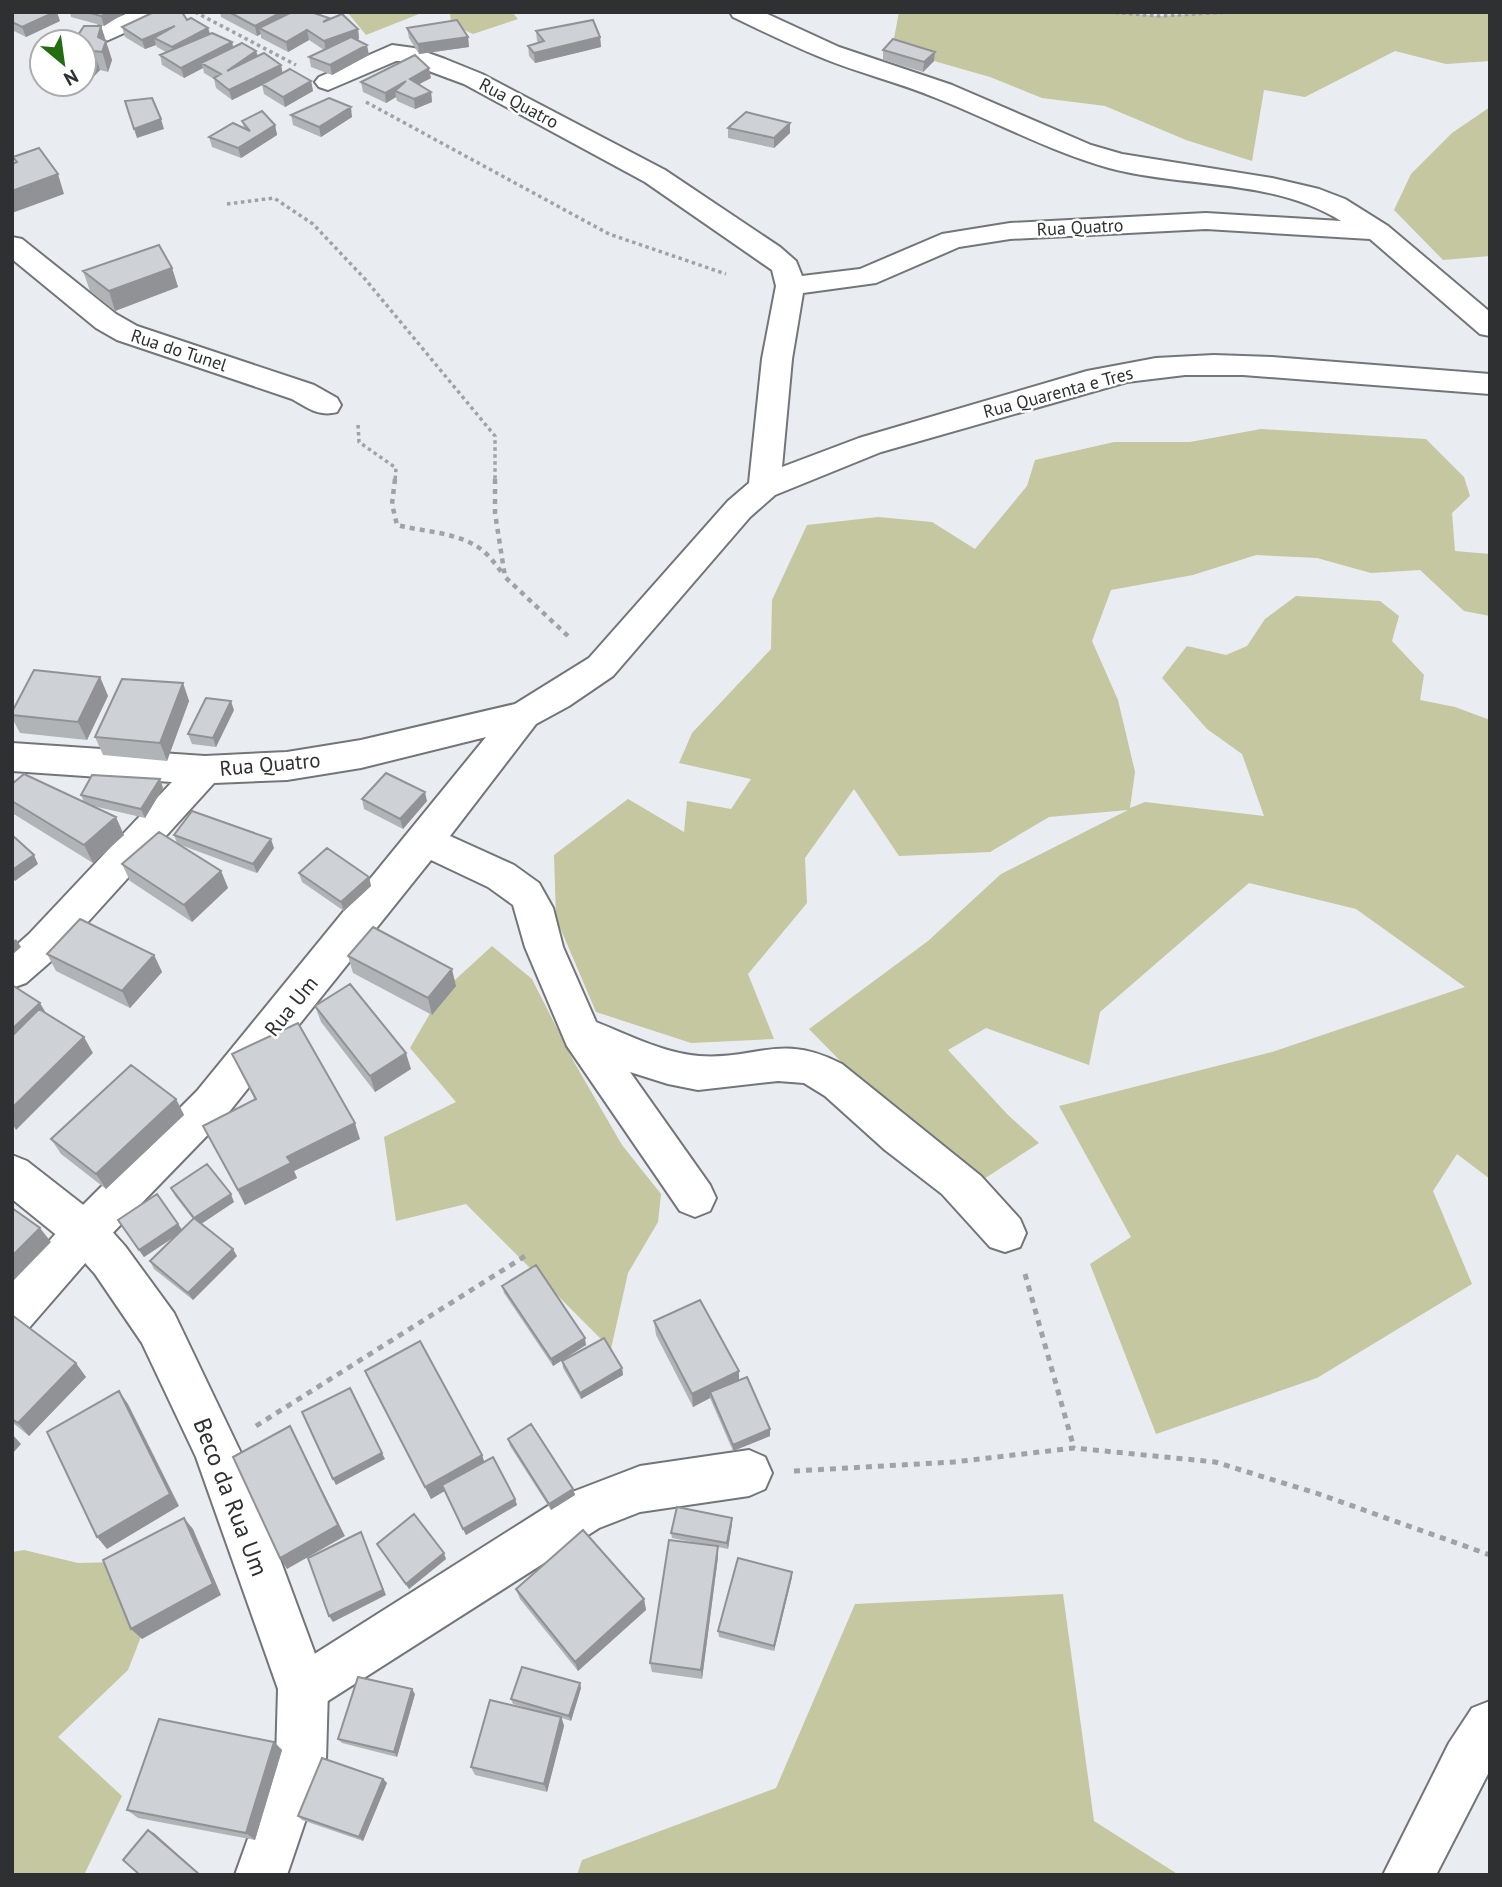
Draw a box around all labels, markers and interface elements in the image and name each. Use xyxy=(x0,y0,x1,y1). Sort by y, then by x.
north arrow xyxy=(28,28,98,98)
text: N xyxy=(60,64,83,91)
street label: Rua Quatro xyxy=(475,72,563,134)
street label: Rua Quatro xyxy=(1036,213,1124,241)
street label: Rua do Tunel xyxy=(128,324,231,377)
street label: Rua Quarenta e Tres xyxy=(981,361,1135,423)
street label: Rua Quatro xyxy=(218,746,322,782)
street label: Rua Um xyxy=(258,970,324,1042)
street label: Beco da Rua Um xyxy=(187,1413,275,1581)

